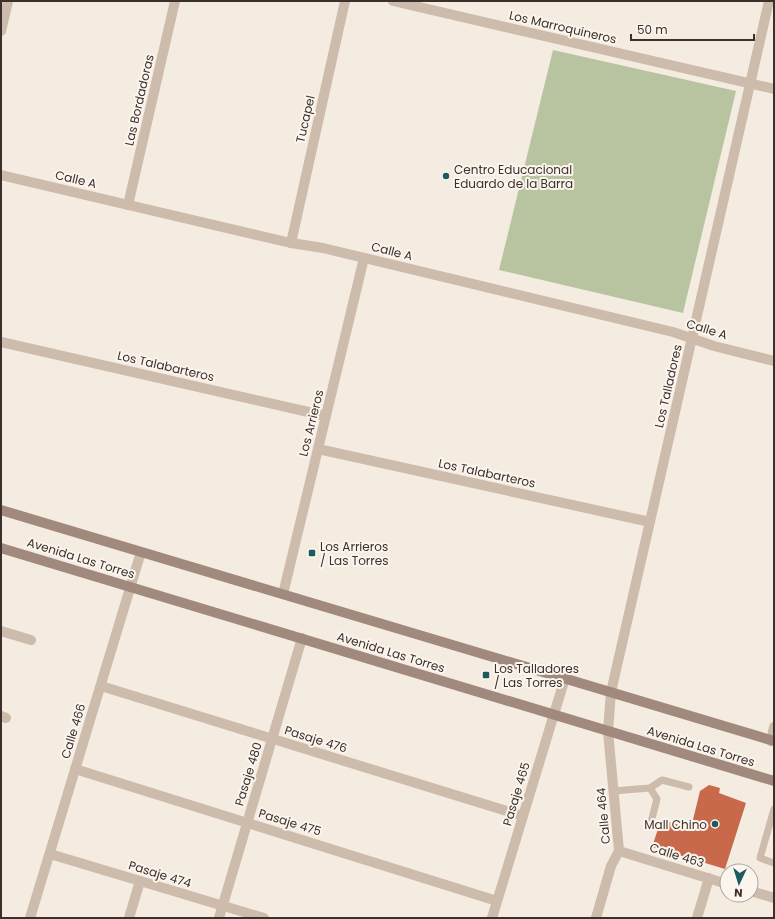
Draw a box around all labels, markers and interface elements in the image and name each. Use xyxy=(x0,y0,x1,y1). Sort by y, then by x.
street label: Los Marroquineros xyxy=(508,6,618,48)
scale bar xyxy=(631,16,754,42)
text: 50 m xyxy=(637,21,668,38)
street label: Las Bordadoras xyxy=(120,53,158,147)
street label: Tucapel xyxy=(291,94,319,144)
place label: Centro Educacional Eduardo de la Barra xyxy=(454,161,573,192)
street label: Calle A xyxy=(54,166,98,192)
marker: Centro Educacional Eduardo de la Barra xyxy=(441,171,451,181)
street label: Calle A xyxy=(370,238,414,264)
street label: Calle A xyxy=(684,315,730,343)
street label: Los Talladores xyxy=(650,343,686,429)
street label: Los Talabarteros xyxy=(116,347,216,385)
street label: Los Arrieros xyxy=(295,388,327,458)
street label: Los Talabarteros xyxy=(437,454,537,492)
street label: Avenida Las Torres xyxy=(25,534,137,582)
place label: Los Arrieros / Las Torres xyxy=(320,538,389,569)
marker: Los Arrieros / Las Torres xyxy=(307,548,317,558)
street label: Avenida Las Torres xyxy=(335,628,447,676)
place label: Los Talladores / Las Torres xyxy=(494,660,579,691)
marker: Los Talladores / Las Torres xyxy=(481,670,491,680)
street label: Calle 466 xyxy=(57,701,89,761)
street label: Pasaje 476 xyxy=(283,721,349,757)
street label: Avenida Las Torres xyxy=(645,722,757,770)
street label: Pasaje 480 xyxy=(230,740,266,808)
street label: Pasaje 465 xyxy=(498,760,534,828)
street label: Calle 464 xyxy=(592,787,614,845)
street label: Pasaje 475 xyxy=(257,804,323,840)
place label: Mall Chino xyxy=(644,816,707,833)
marker: Mall Chino xyxy=(710,819,720,829)
street label: Calle 463 xyxy=(648,839,706,871)
street label: Pasaje 474 xyxy=(127,856,194,892)
north arrow xyxy=(719,863,759,903)
text: N xyxy=(734,885,743,901)

